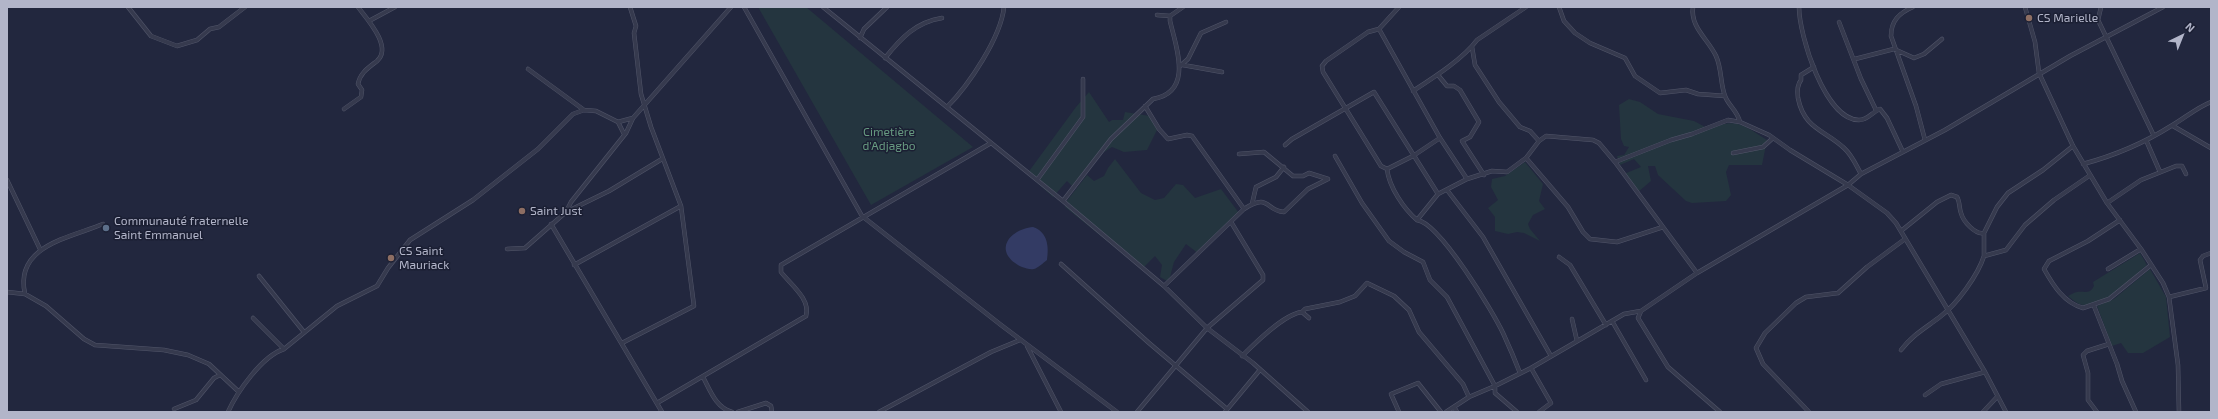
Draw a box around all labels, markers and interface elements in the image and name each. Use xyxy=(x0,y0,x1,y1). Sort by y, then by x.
place label: CS Marielle xyxy=(2037,11,2098,25)
marker: CS Marielle xyxy=(2024,13,2034,23)
north arrow xyxy=(2162,16,2202,56)
text: N xyxy=(2183,19,2198,34)
park label: Cimetière d'Adjagbo xyxy=(862,125,916,153)
place label: Saint Just xyxy=(530,204,582,218)
marker: Saint Just xyxy=(517,206,527,216)
place label: Communauté fraternelle Saint Emmanuel xyxy=(114,214,248,242)
marker: Communauté fraternelle Saint Emmanuel xyxy=(101,223,111,233)
place label: CS Saint Mauriack xyxy=(399,244,449,272)
marker: CS Saint Mauriack xyxy=(386,253,396,263)

